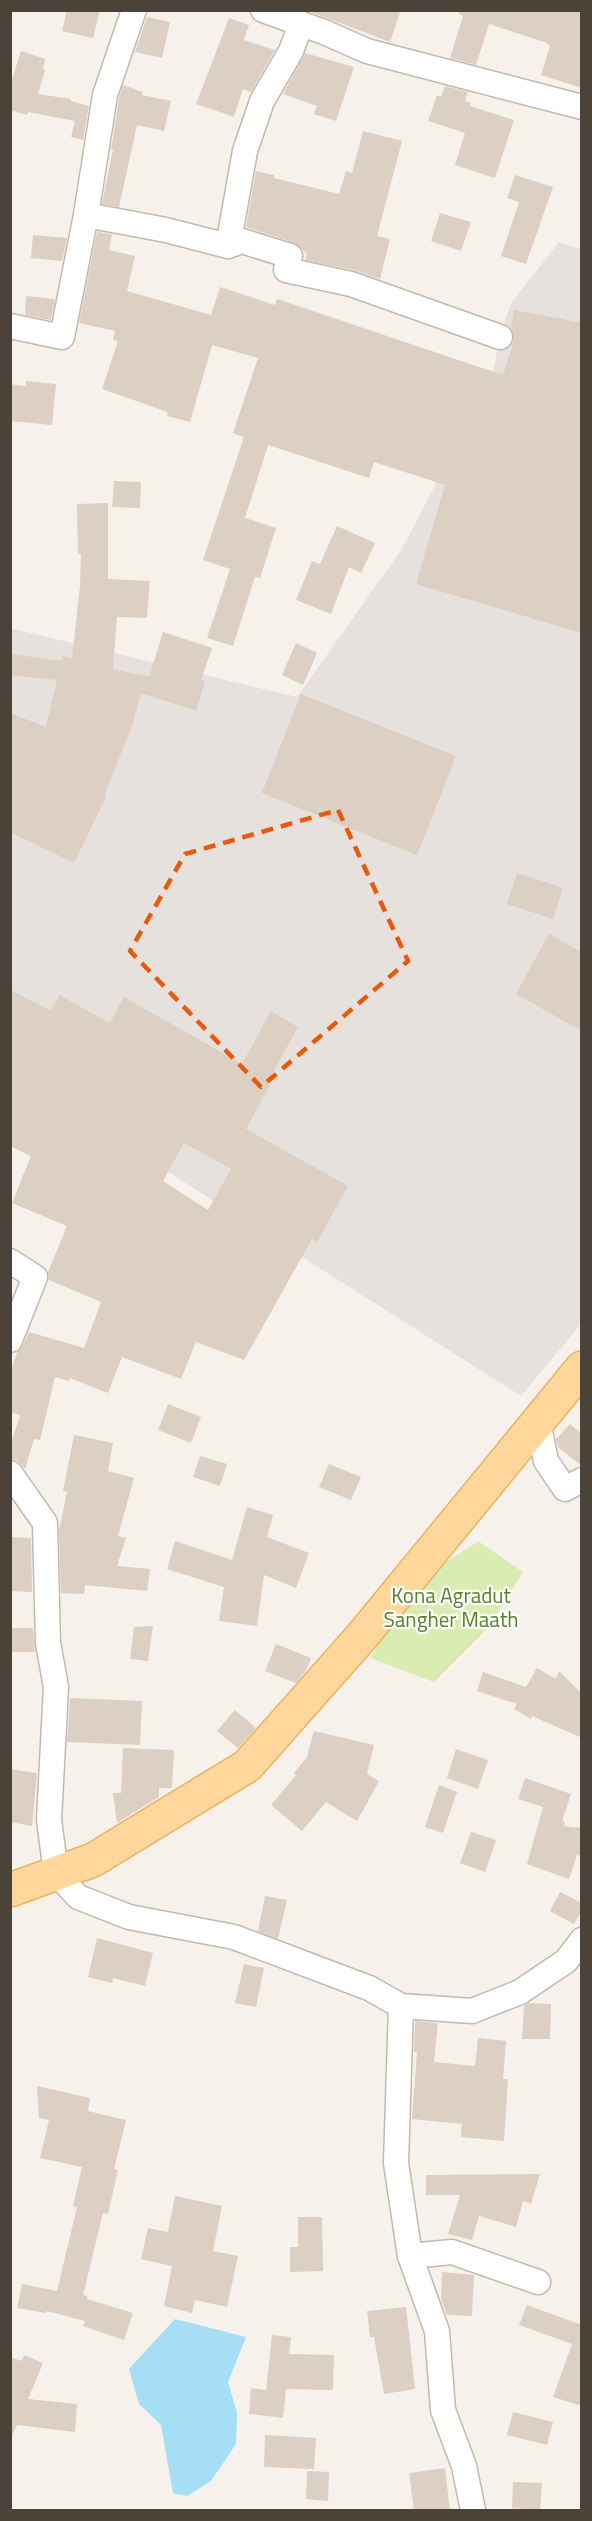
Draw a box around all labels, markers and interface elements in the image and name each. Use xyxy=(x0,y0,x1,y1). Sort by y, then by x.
park label: Kona Agradut Sangher Maath xyxy=(383,1579,519,1635)

